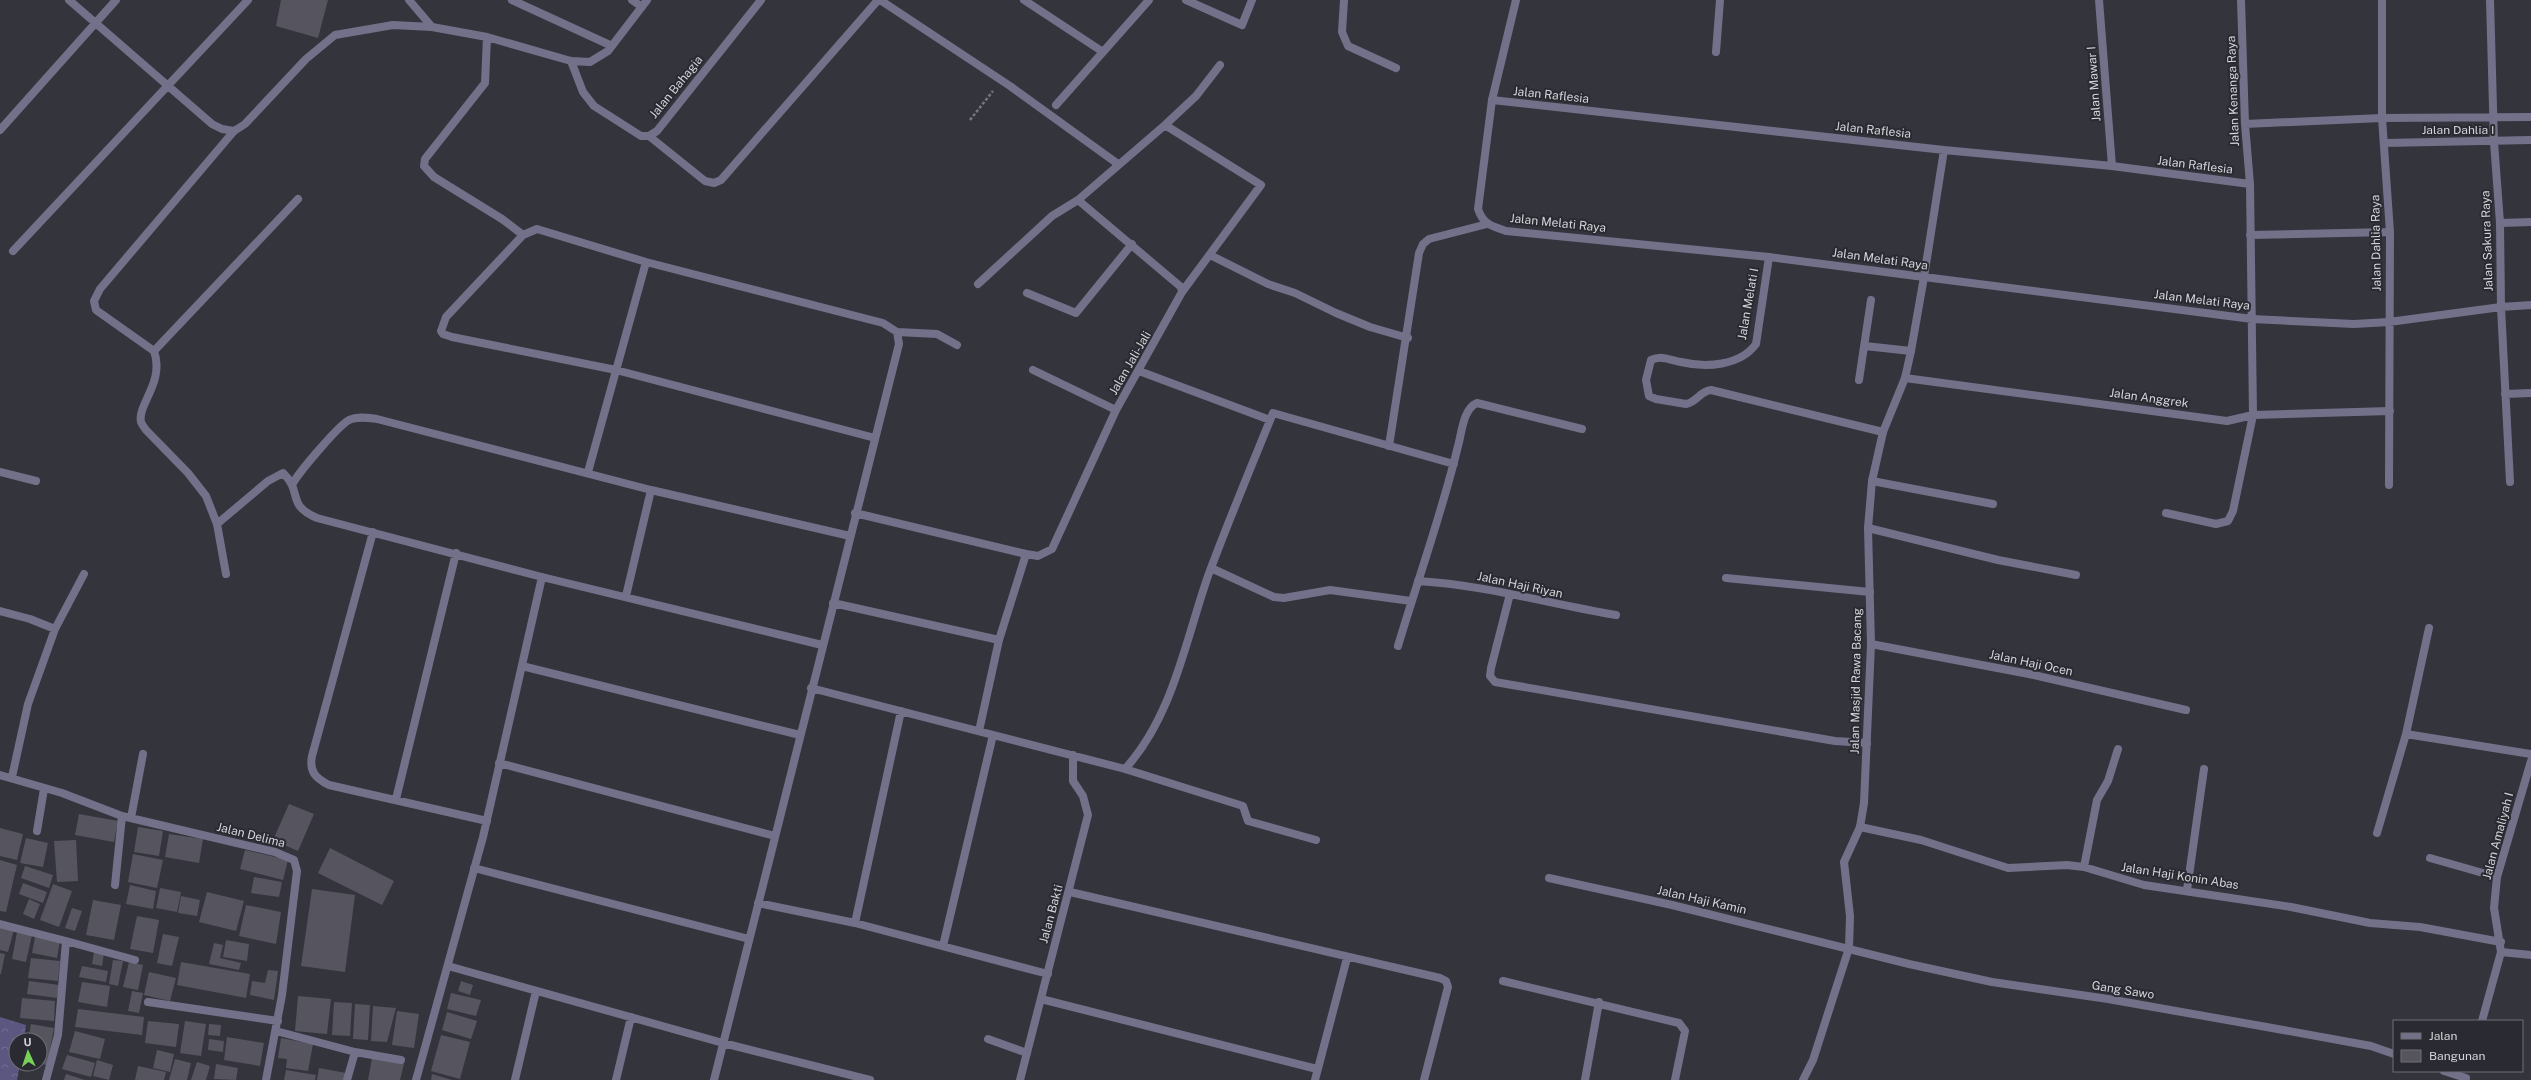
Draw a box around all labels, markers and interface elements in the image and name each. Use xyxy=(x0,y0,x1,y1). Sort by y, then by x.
street label: Jalan Kenanga Raya xyxy=(2224,35,2242,147)
street label: Jalan Mawar I xyxy=(2084,46,2104,122)
street label: Jalan Bahagia xyxy=(646,53,706,121)
street label: Jalan Raflesia xyxy=(1512,84,1590,106)
street label: Jalan Raflesia xyxy=(1834,119,1912,141)
street label: Jalan Dahlia I xyxy=(2422,123,2494,137)
street label: Jalan Raflesia xyxy=(2156,153,2234,177)
street label: Jalan Sakura Raya xyxy=(2478,190,2496,292)
street label: Jalan Dahlia Raya xyxy=(2368,195,2384,291)
street label: Jalan Melati Raya xyxy=(1509,211,1607,235)
street label: Jalan Melati Raya xyxy=(1831,245,1929,273)
street label: Jalan Melati I xyxy=(1735,267,1761,341)
street label: Jalan Melati Raya xyxy=(2153,287,2251,313)
street label: Jalan Jali-Jali xyxy=(1106,329,1154,397)
street label: Jalan Anggrek xyxy=(2109,386,2190,411)
street label: Jalan Haji Riyan xyxy=(1476,569,1564,601)
street label: Jalan Masjid Rawa Bacang xyxy=(1848,608,1864,754)
street label: Jalan Haji Ocen xyxy=(1988,647,2074,679)
street label: Jalan Amaliyah I xyxy=(2480,791,2516,881)
street label: Jalan Delima xyxy=(215,820,287,850)
street label: Jalan Haji Konin Abas xyxy=(2120,860,2240,892)
street label: Jalan Bakti xyxy=(1036,883,1066,945)
street label: Jalan Haji Kamin xyxy=(1656,883,1748,917)
street label: Gang Sawo xyxy=(2091,978,2156,1002)
legend xyxy=(2393,1020,2523,1072)
text: Jalan xyxy=(2429,1029,2458,1043)
north arrow xyxy=(8,1032,48,1072)
text: U xyxy=(23,1036,32,1048)
text: Bangunan xyxy=(2429,1049,2485,1063)

